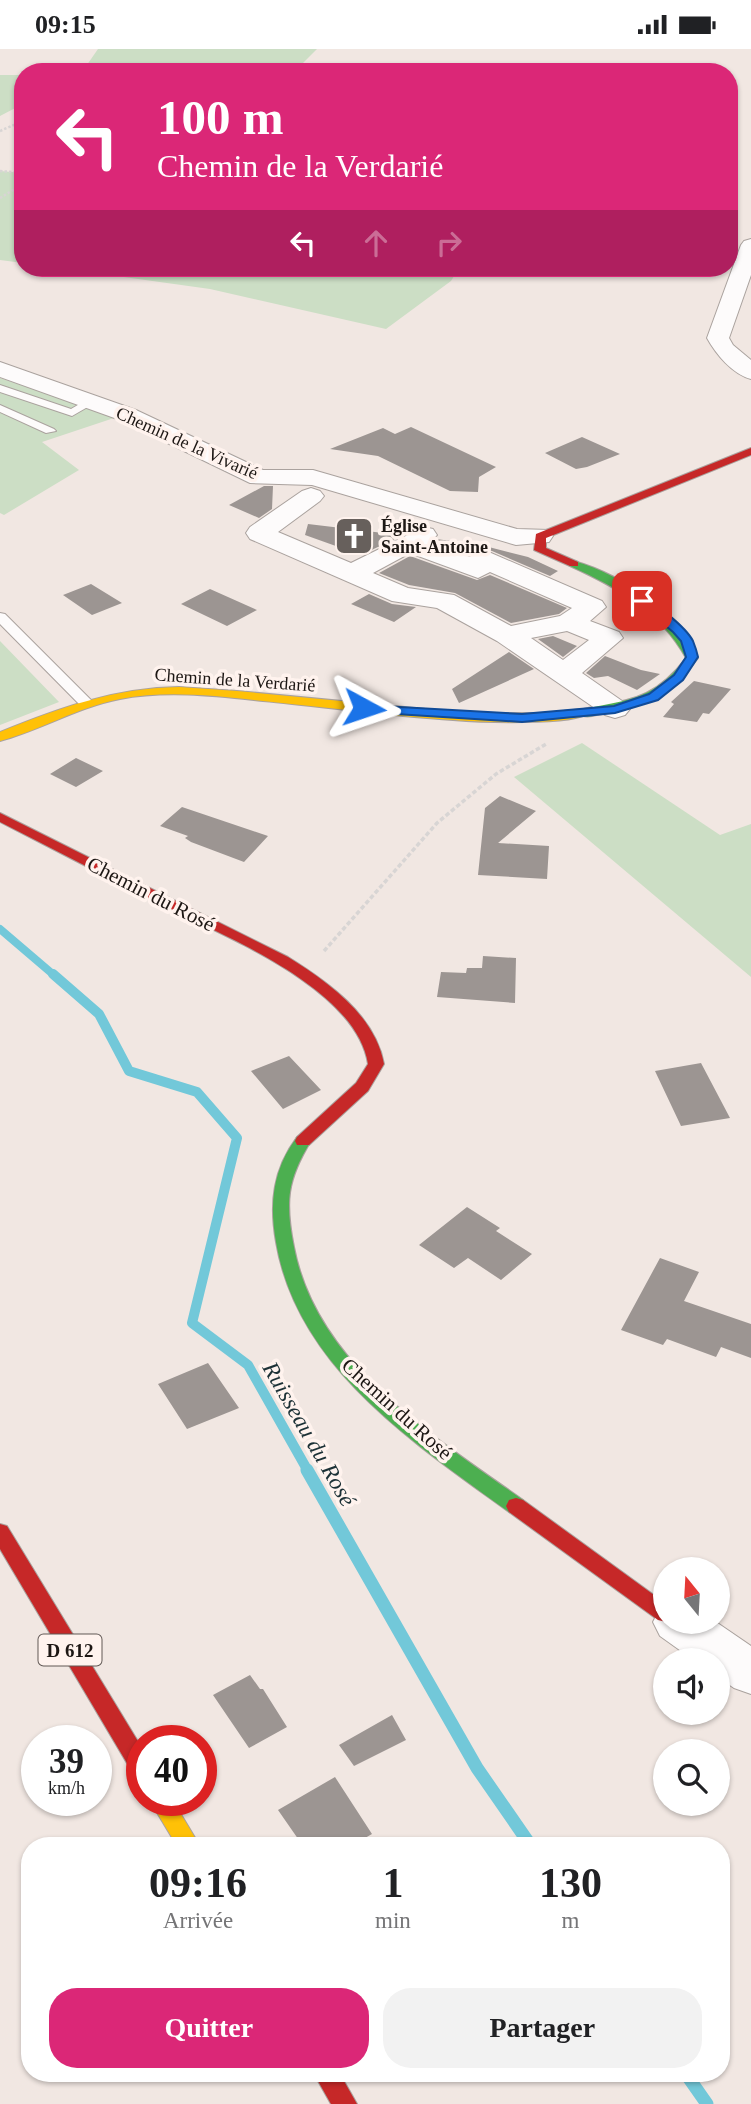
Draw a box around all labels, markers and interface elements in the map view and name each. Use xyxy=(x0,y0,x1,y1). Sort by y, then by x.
text: 09:15 xyxy=(35,10,96,39)
text: 100 m xyxy=(157,90,284,145)
icon: left xyxy=(42,91,133,182)
text: Chemin de la Verdarié xyxy=(157,148,443,184)
icon: left xyxy=(284,224,322,262)
icon: ahead xyxy=(357,224,395,262)
icon: right xyxy=(430,224,468,262)
street label: Chemin de la Vivarié xyxy=(113,403,261,483)
church icon: Église Saint-Antoine xyxy=(333,515,375,557)
place label: Église Saint-Antoine xyxy=(381,515,488,557)
pin xyxy=(612,571,672,631)
icon: arrive xyxy=(623,582,661,620)
street label: Chemin de la Verdarié xyxy=(154,664,316,696)
position arrow xyxy=(327,671,401,745)
street label: Chemin du Rosé xyxy=(83,852,219,936)
street label: Chemin du Rosé xyxy=(337,1353,457,1465)
water label: Ruisseau du Rosé xyxy=(257,1357,361,1512)
north arrow xyxy=(653,1557,730,1635)
map controls xyxy=(653,1557,730,1816)
road number: D 612 xyxy=(38,1635,102,1665)
button: sound xyxy=(653,1648,730,1725)
speed limit sign: 40 xyxy=(126,1725,217,1816)
button: search xyxy=(653,1739,730,1816)
text: 39 xyxy=(49,1742,84,1781)
text: km/h xyxy=(48,1778,85,1798)
text: 09:16 xyxy=(149,1860,247,1906)
text: 1 xyxy=(382,1860,403,1906)
text: 130 xyxy=(539,1860,602,1906)
text: Arrivée xyxy=(163,1908,233,1933)
text: min xyxy=(375,1908,411,1933)
text: m xyxy=(561,1908,579,1933)
button: Quitter xyxy=(49,1988,369,2068)
button: Partager xyxy=(383,1988,702,2068)

